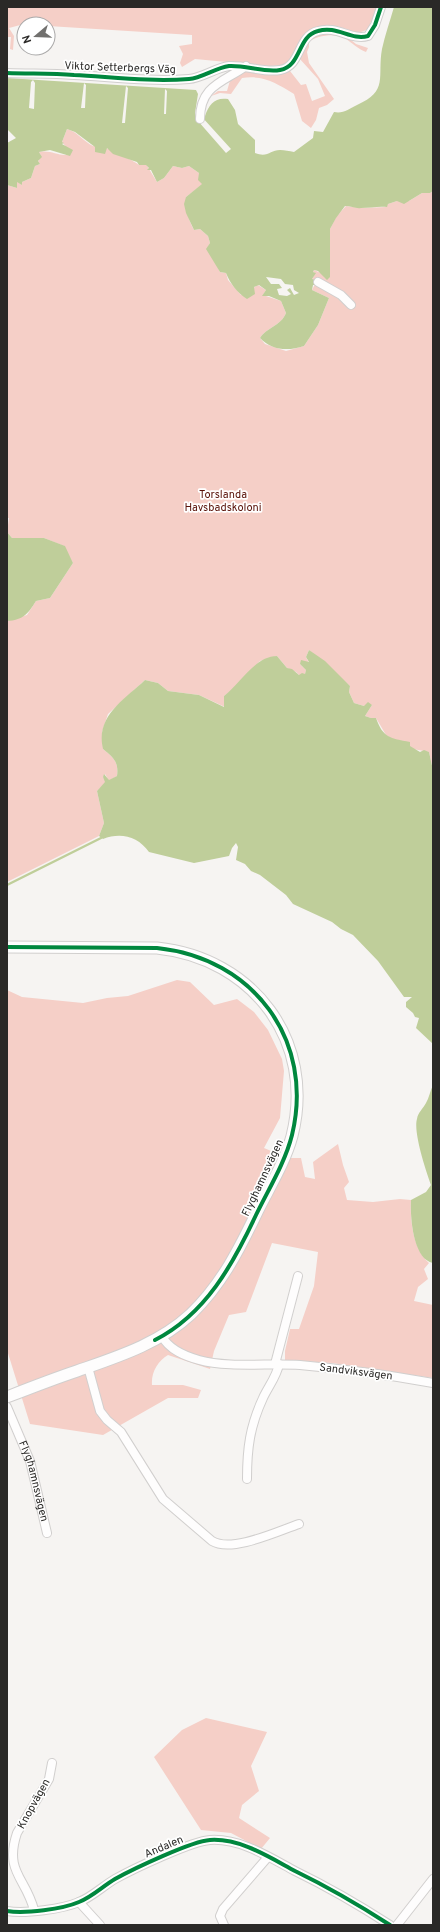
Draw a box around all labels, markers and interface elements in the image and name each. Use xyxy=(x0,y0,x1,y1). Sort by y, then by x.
north arrow xyxy=(16,16,56,56)
text: N xyxy=(20,33,35,45)
street label: Viktor Setterbergs Väg xyxy=(64,59,176,77)
park label: Torslanda Havsbadskoloni xyxy=(185,488,261,515)
street label: Flyghamnsvägen xyxy=(239,1137,287,1219)
street label: Sandviksvägen xyxy=(319,1361,393,1383)
street label: Flyghamnsvägen xyxy=(15,1439,51,1523)
street label: Knopvägen xyxy=(14,1776,54,1832)
street label: Andalen xyxy=(142,1833,186,1861)

